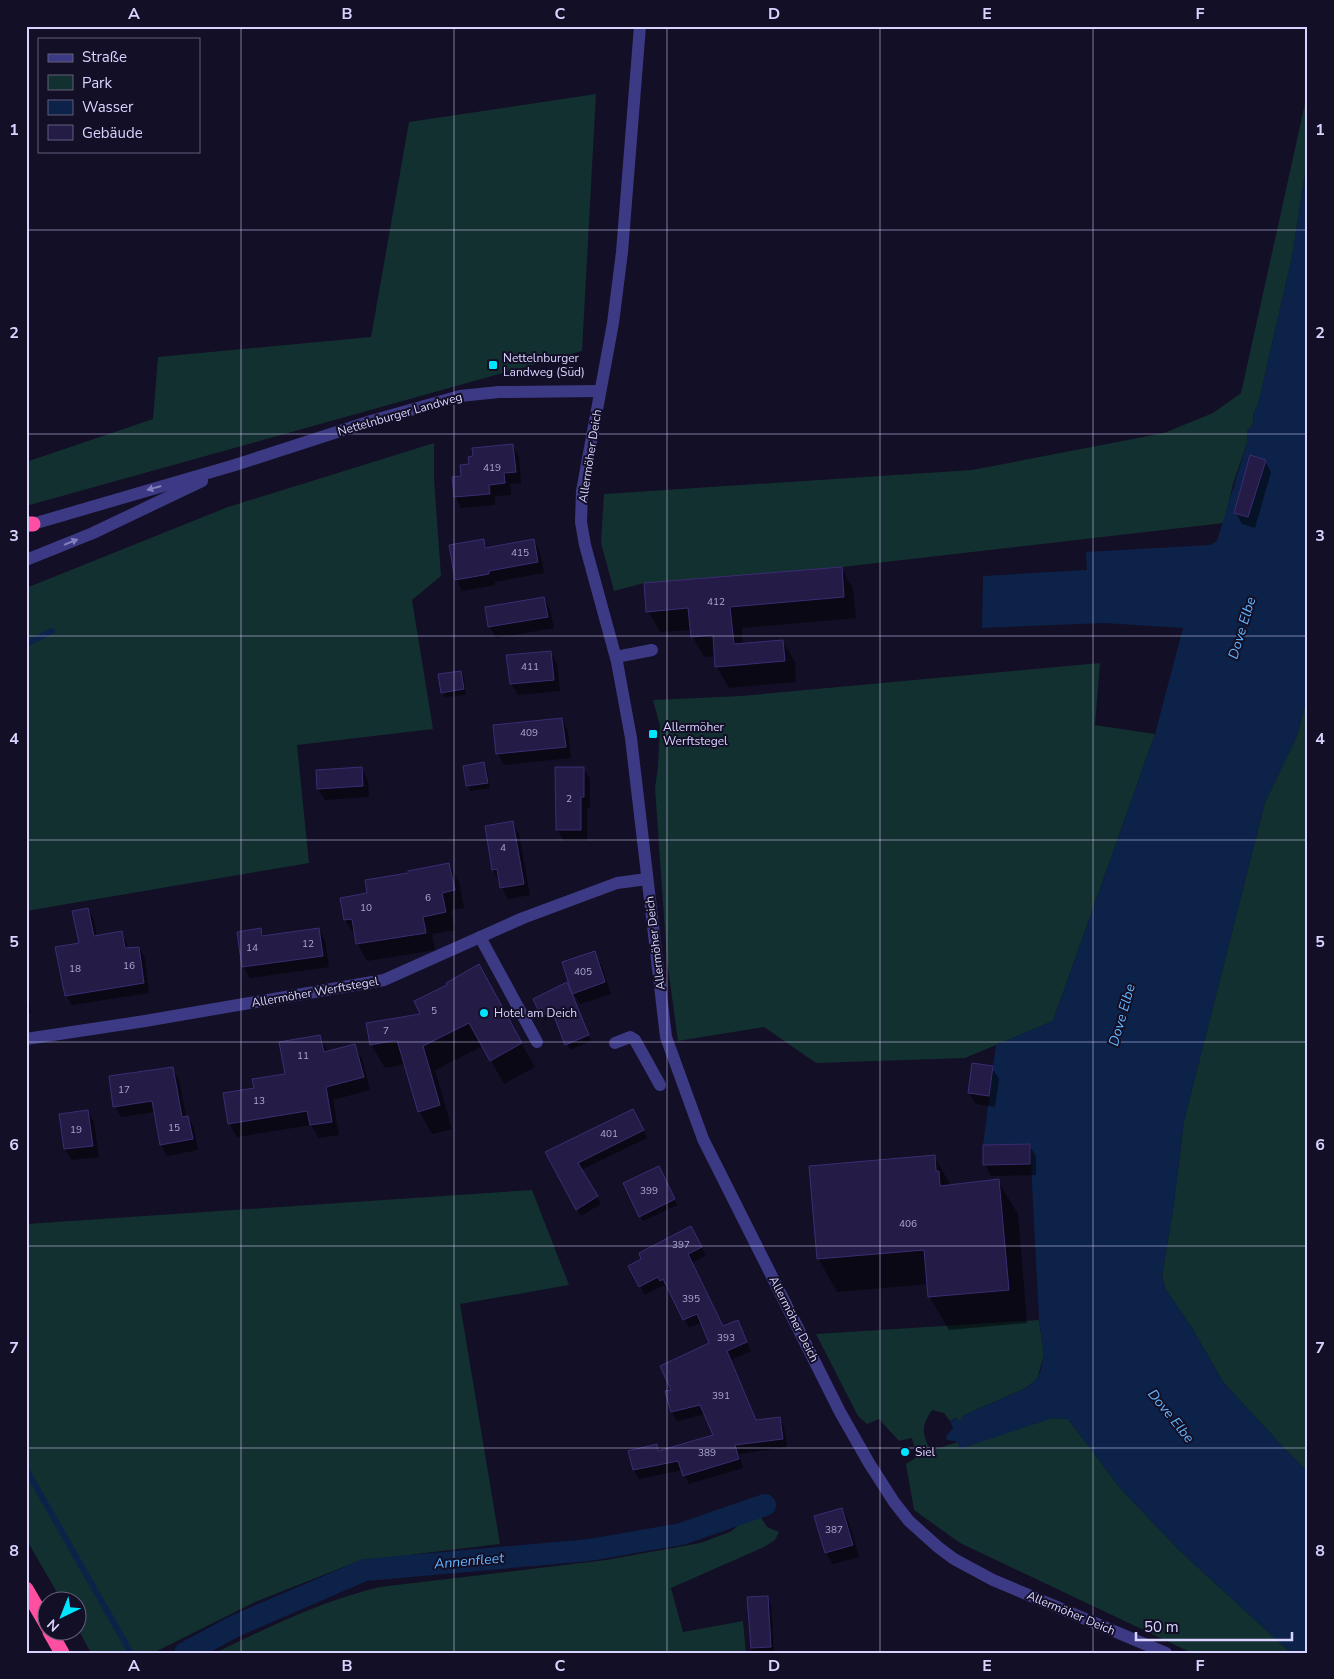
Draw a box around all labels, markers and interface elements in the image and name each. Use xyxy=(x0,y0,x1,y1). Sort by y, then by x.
text: A xyxy=(128,3,140,25)
text: B xyxy=(341,3,353,25)
text: C xyxy=(555,3,566,25)
text: D xyxy=(768,3,780,25)
text: E xyxy=(982,3,992,25)
text: F xyxy=(1196,3,1205,25)
legend xyxy=(38,38,200,152)
text: Straße xyxy=(82,47,127,67)
text: Park xyxy=(82,73,112,93)
text: Wasser xyxy=(82,97,134,117)
text: 1 xyxy=(9,119,19,141)
text: 1 xyxy=(1315,119,1325,141)
text: Gebäude xyxy=(82,123,143,143)
text: 2 xyxy=(9,322,19,344)
text: 2 xyxy=(1315,322,1325,344)
place label: Nettelnburger Landweg (Süd) xyxy=(503,350,585,380)
marker: Nettelnburger Landweg (Süd) xyxy=(487,359,499,371)
street label: Nettelnburger Landweg xyxy=(336,389,464,439)
street label: Allermöher Deich xyxy=(575,408,605,504)
house number: 419 xyxy=(483,461,501,475)
one-way arrow xyxy=(147,485,162,493)
text: 3 xyxy=(9,525,19,547)
text: 3 xyxy=(1315,525,1325,547)
one-way arrow xyxy=(64,537,78,545)
house number: 415 xyxy=(511,546,529,560)
water label: Dove Elbe xyxy=(1224,594,1261,661)
house number: 412 xyxy=(707,595,725,609)
house number: 411 xyxy=(521,660,539,674)
place label: Allermöher Werftstegel xyxy=(663,719,728,749)
house number: 409 xyxy=(520,726,538,740)
text: 4 xyxy=(9,728,19,750)
marker: Allermöher Werftstegel xyxy=(647,728,659,740)
text: 4 xyxy=(1315,728,1325,750)
house number: 2 xyxy=(566,792,572,806)
house number: 4 xyxy=(500,841,506,855)
house number: 6 xyxy=(425,891,431,905)
street label: Allermöher Deich xyxy=(641,895,669,991)
house number: 10 xyxy=(360,901,372,915)
text: 5 xyxy=(9,931,19,953)
text: 5 xyxy=(1315,931,1325,953)
house number: 12 xyxy=(302,937,314,951)
house number: 14 xyxy=(246,941,258,955)
house number: 16 xyxy=(123,959,135,973)
house number: 18 xyxy=(69,962,81,976)
house number: 405 xyxy=(574,965,592,979)
street label: Allermöher Werftstegel xyxy=(250,973,380,1011)
water label: Dove Elbe xyxy=(1104,981,1140,1048)
house number: 5 xyxy=(431,1004,437,1018)
place label: Hotel am Deich xyxy=(494,1005,577,1021)
marker: Hotel am Deich xyxy=(478,1007,490,1019)
house number: 7 xyxy=(383,1024,389,1038)
house number: 11 xyxy=(297,1049,309,1063)
house number: 17 xyxy=(118,1083,130,1097)
house number: 13 xyxy=(253,1094,265,1108)
house number: 15 xyxy=(168,1121,180,1135)
house number: 19 xyxy=(70,1123,82,1137)
house number: 401 xyxy=(600,1127,618,1141)
text: 6 xyxy=(9,1134,19,1156)
text: 6 xyxy=(1315,1134,1325,1156)
house number: 399 xyxy=(640,1184,658,1198)
house number: 406 xyxy=(899,1217,917,1231)
house number: 397 xyxy=(672,1238,690,1252)
street label: Allermöher Deich xyxy=(765,1273,823,1365)
house number: 395 xyxy=(682,1292,700,1306)
house number: 393 xyxy=(717,1331,735,1345)
text: 7 xyxy=(9,1337,19,1359)
text: 7 xyxy=(1315,1337,1325,1359)
water label: Dove Elbe xyxy=(1143,1385,1199,1447)
house number: 391 xyxy=(712,1389,730,1403)
place label: Siel xyxy=(915,1444,936,1460)
house number: 389 xyxy=(698,1446,716,1460)
marker: Siel xyxy=(899,1446,911,1458)
house number: 387 xyxy=(825,1523,843,1537)
text: 8 xyxy=(9,1540,19,1562)
text: 8 xyxy=(1315,1540,1325,1562)
water label: Annenfleet xyxy=(432,1548,506,1574)
street label: Allermöher Deich xyxy=(1024,1587,1118,1639)
north arrow xyxy=(38,1592,88,1642)
scale bar xyxy=(1136,1609,1293,1641)
text: N xyxy=(43,1615,64,1636)
text: 50 m xyxy=(1144,1617,1179,1637)
text: A xyxy=(128,1655,140,1677)
text: B xyxy=(341,1655,353,1677)
text: C xyxy=(555,1655,566,1677)
text: D xyxy=(768,1655,780,1677)
text: E xyxy=(982,1655,992,1677)
text: F xyxy=(1196,1655,1205,1677)

